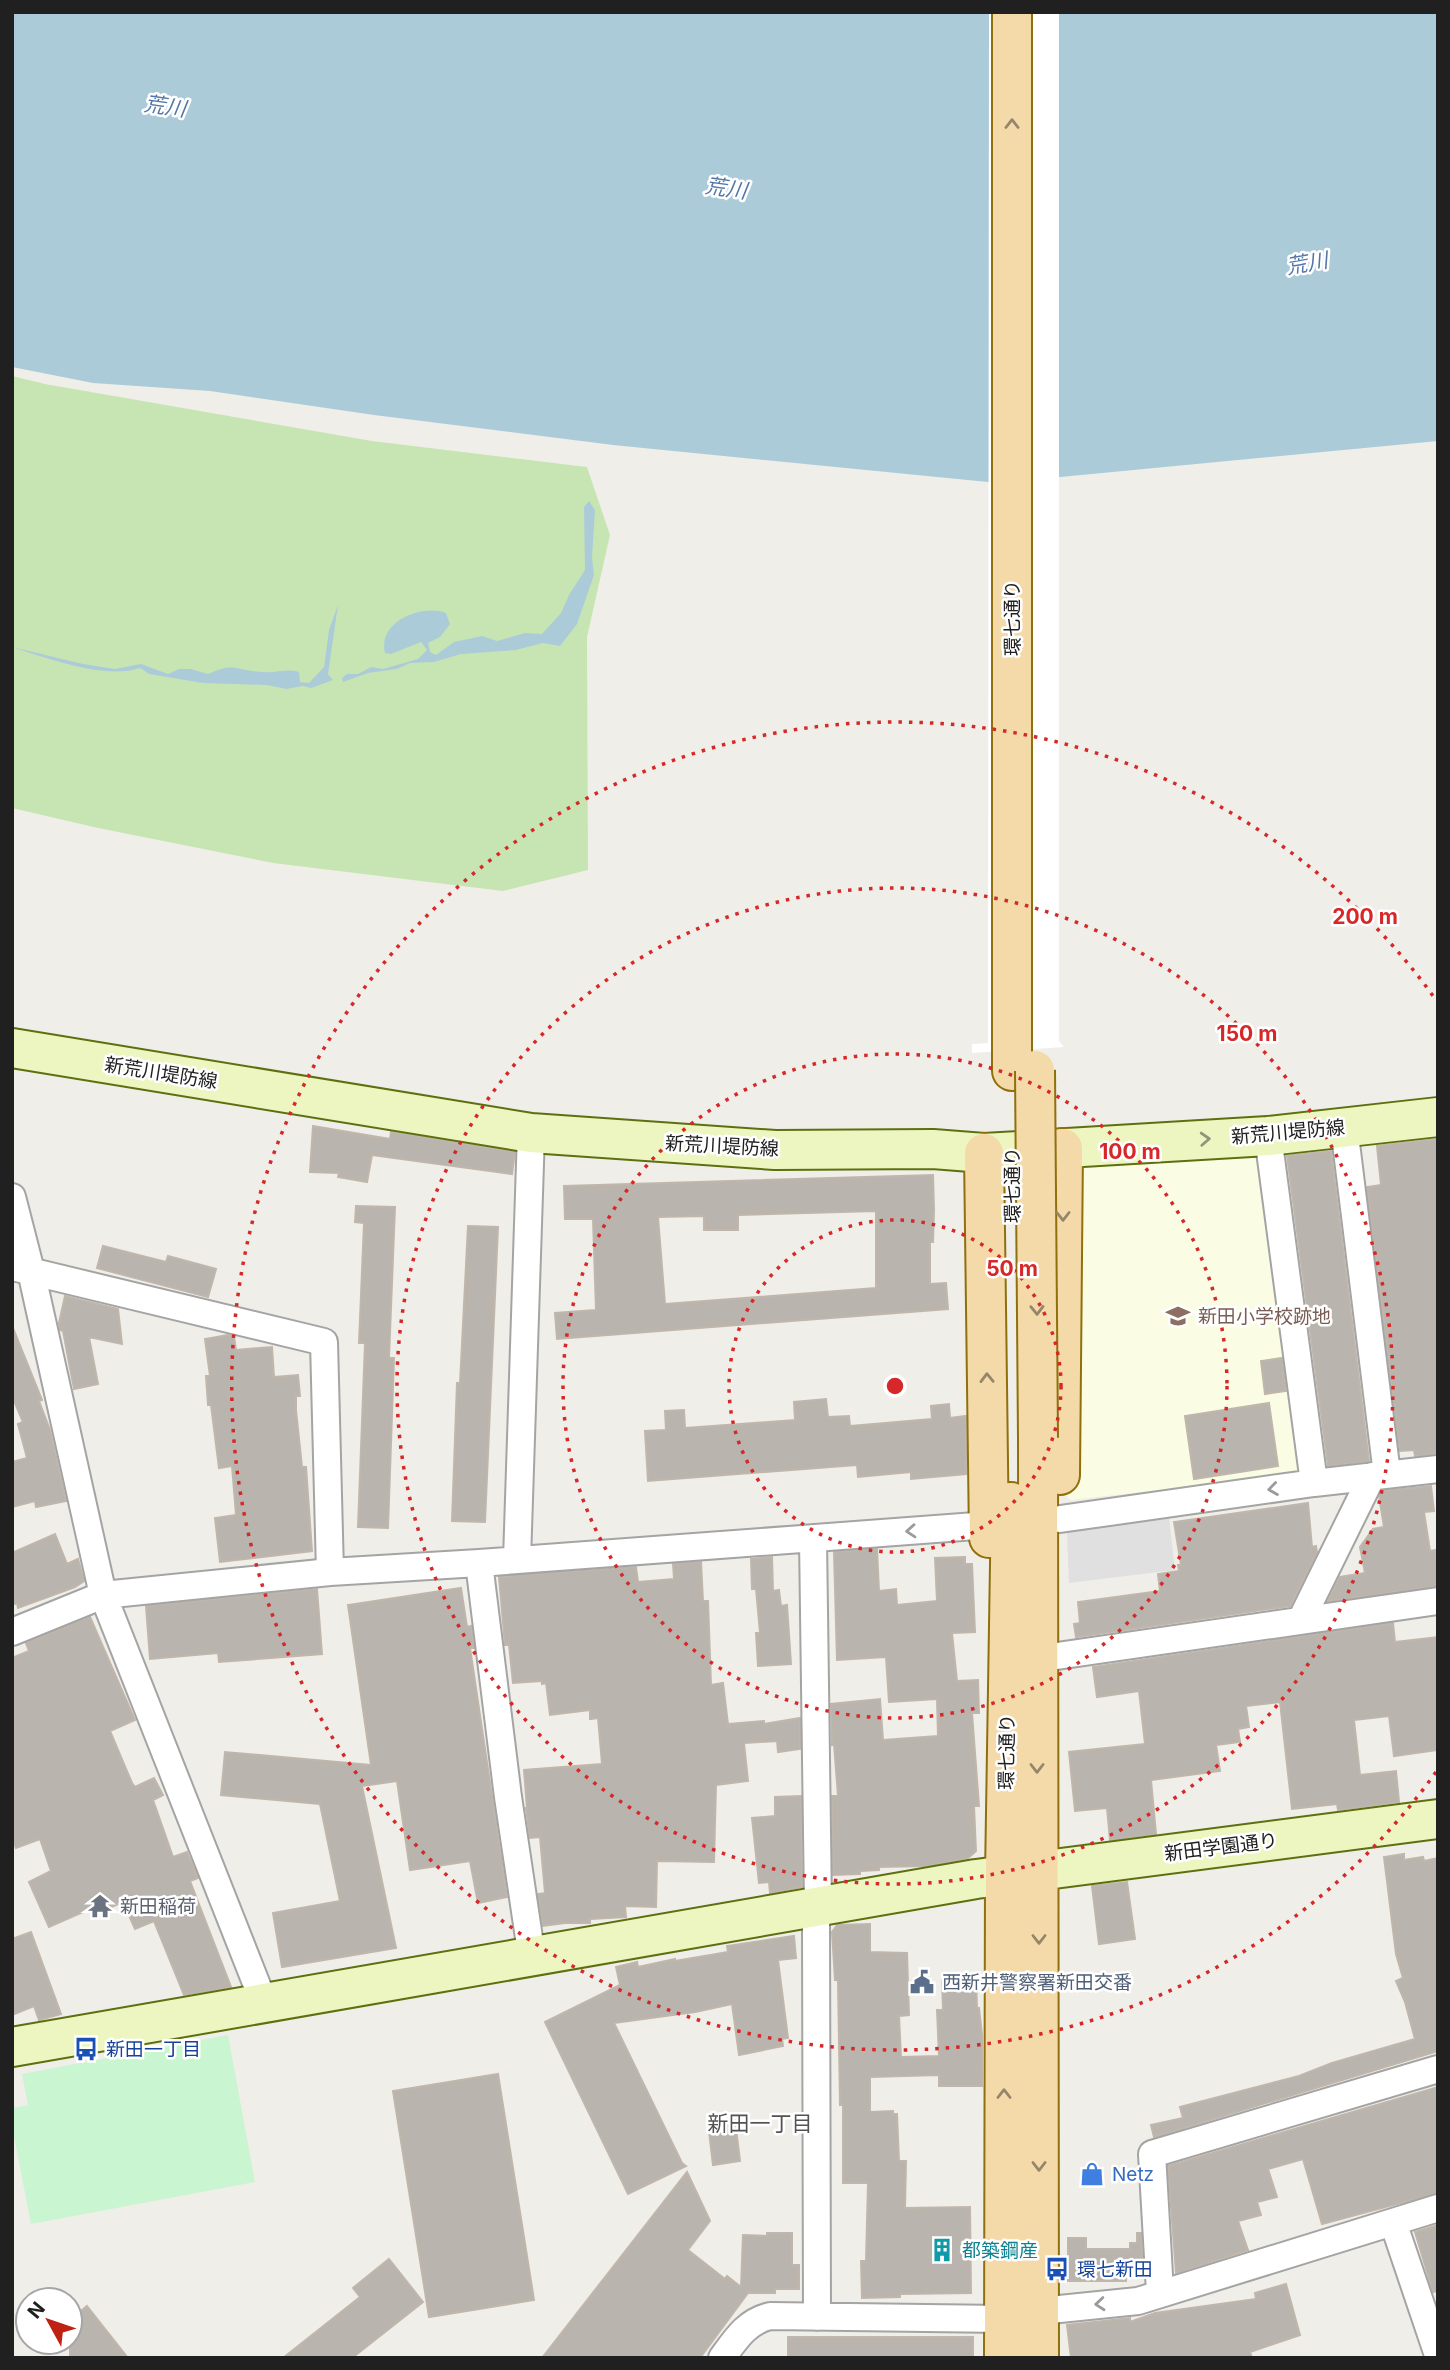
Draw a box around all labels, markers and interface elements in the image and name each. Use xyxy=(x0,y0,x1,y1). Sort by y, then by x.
water label: 荒川 xyxy=(142,91,190,122)
one-way arrow xyxy=(1004,119,1020,129)
water label: 荒川 xyxy=(703,173,751,204)
water label: 荒川 xyxy=(1284,247,1332,279)
street label: 環七通り xyxy=(1001,580,1024,656)
text: 200 m xyxy=(1332,904,1398,929)
text: 150 m xyxy=(1217,1021,1277,1046)
street label: 新荒川堤防線 xyxy=(103,1053,219,1093)
street label: 新荒川堤防線 xyxy=(1230,1116,1346,1148)
street label: 新荒川堤防線 xyxy=(664,1132,780,1160)
one-way arrow xyxy=(1200,1132,1211,1147)
text: 100 m xyxy=(1099,1139,1161,1164)
street label: 環七通り xyxy=(1001,1147,1024,1223)
one-way arrow xyxy=(1055,1211,1071,1222)
text: 50 m xyxy=(986,1256,1038,1281)
school or university icon: 新田小学校跡地 xyxy=(1164,1302,1192,1330)
one-way arrow xyxy=(1029,1305,1045,1316)
place label: 新田小学校跡地 xyxy=(1198,1305,1331,1328)
one-way arrow xyxy=(980,1372,995,1383)
centre of rings xyxy=(883,1374,907,1398)
one-way arrow xyxy=(1267,1481,1279,1496)
one-way arrow xyxy=(905,1523,916,1538)
street label: 環七通り xyxy=(995,1714,1019,1790)
one-way arrow xyxy=(1029,1763,1045,1773)
street label: 新田学園通り xyxy=(1163,1829,1279,1865)
temple icon: 新田稲荷 xyxy=(86,1892,114,1920)
place label: 新田稲荷 xyxy=(120,1895,196,1918)
one-way arrow xyxy=(1031,1934,1047,1945)
public building icon: 西新井警察署新田交番 xyxy=(908,1968,936,1996)
place label: 西新井警察署新田交番 xyxy=(942,1971,1132,1994)
bus stop icon: 新田一丁目 xyxy=(72,2035,100,2063)
place label: 新田一丁目 xyxy=(106,2038,201,2061)
one-way arrow xyxy=(996,2088,1012,2098)
district label: 新田一丁目 xyxy=(708,2111,813,2136)
shop icon: Netz xyxy=(1078,2160,1106,2188)
one-way arrow xyxy=(1031,2162,1047,2172)
place label: Netz xyxy=(1112,2163,1154,2186)
building icon: 都築鋼産 xyxy=(928,2236,956,2264)
place label: 都築鋼産 xyxy=(962,2239,1038,2262)
bus stop icon: 環七新田 xyxy=(1043,2255,1071,2283)
place label: 環七新田 xyxy=(1077,2258,1153,2281)
north arrow xyxy=(14,2286,84,2356)
one-way arrow xyxy=(1095,2296,1106,2311)
text: N xyxy=(23,2297,50,2323)

